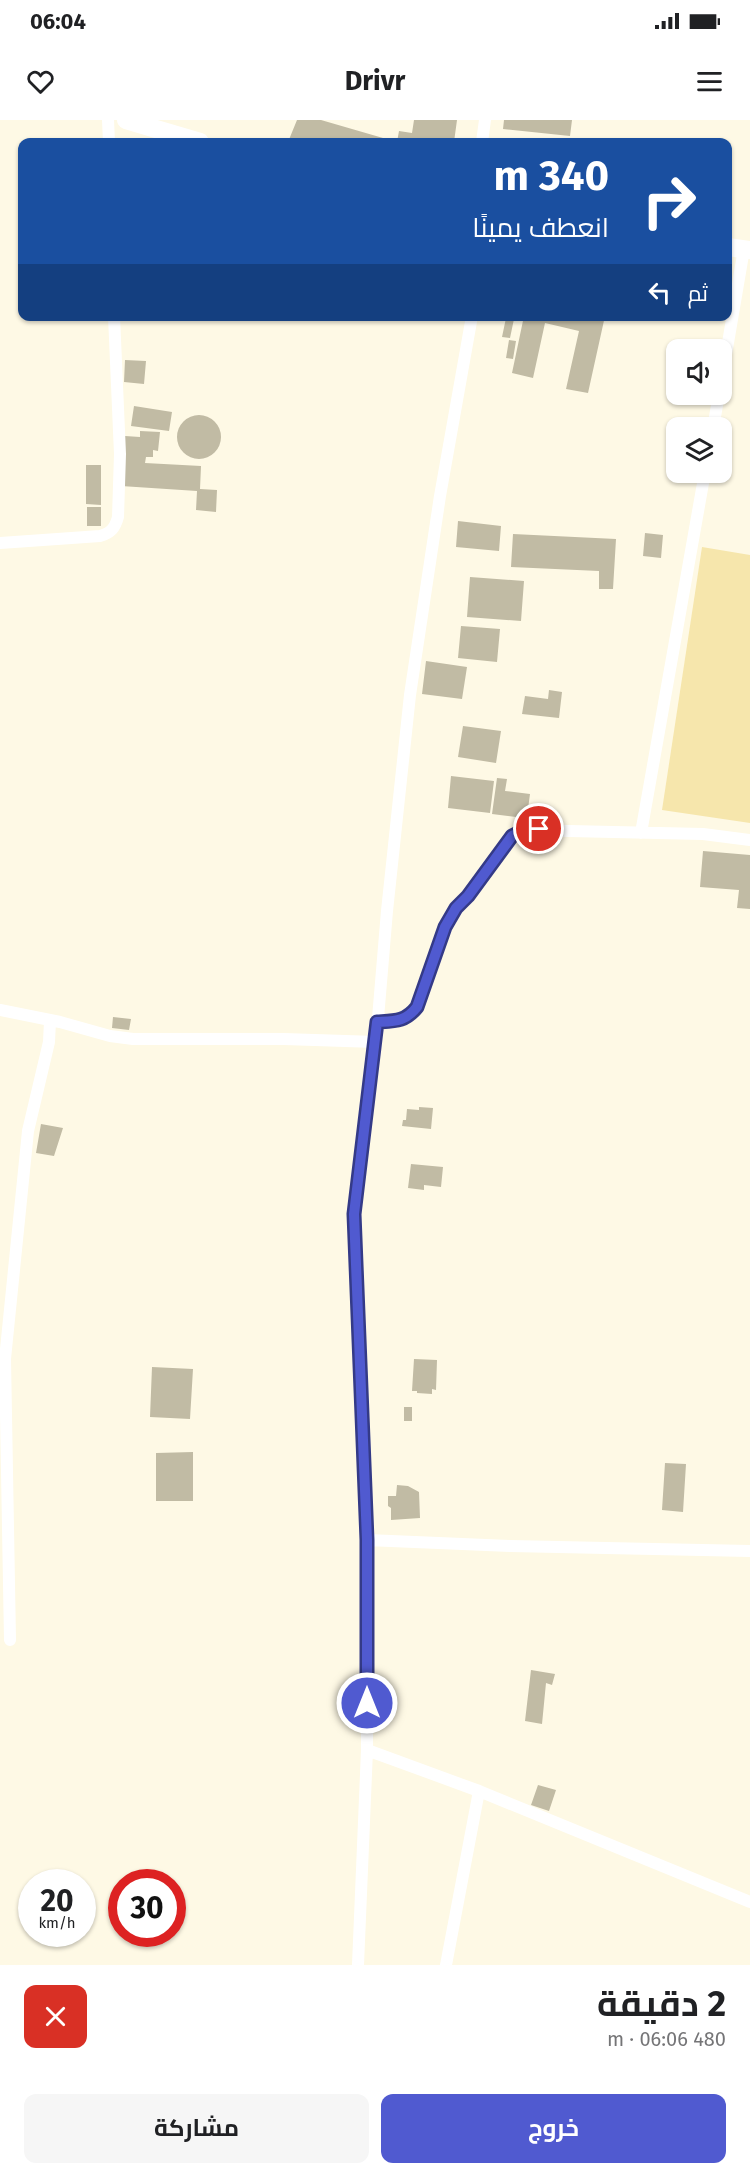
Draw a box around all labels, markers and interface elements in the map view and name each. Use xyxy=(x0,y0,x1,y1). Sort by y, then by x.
text: 06:04 xyxy=(30,8,86,35)
icon: heart xyxy=(24,65,57,98)
text: Drivr xyxy=(345,65,405,97)
icon: menu xyxy=(693,65,726,98)
text: 340 m xyxy=(493,151,609,201)
icon: right xyxy=(630,162,708,240)
text: انعطف يمينًا xyxy=(472,212,609,244)
icon: left xyxy=(643,276,676,309)
text: ثم xyxy=(688,280,708,307)
map controls xyxy=(666,339,732,483)
button: sound xyxy=(666,339,732,405)
button: layers xyxy=(666,417,732,483)
pin xyxy=(513,803,564,854)
icon: arrive xyxy=(522,812,555,845)
position arrow xyxy=(335,1671,399,1735)
speed limit sign: 30 xyxy=(108,1869,186,1947)
text: 20 xyxy=(40,1883,74,1919)
text: km/h xyxy=(38,1914,76,1932)
text: 2 دقيقة xyxy=(597,1982,726,2026)
button: close xyxy=(24,1985,87,2048)
text: 480 m · 06:06 xyxy=(607,2027,726,2051)
button: مشاركة xyxy=(24,2094,369,2163)
button: خروج xyxy=(381,2094,726,2163)

